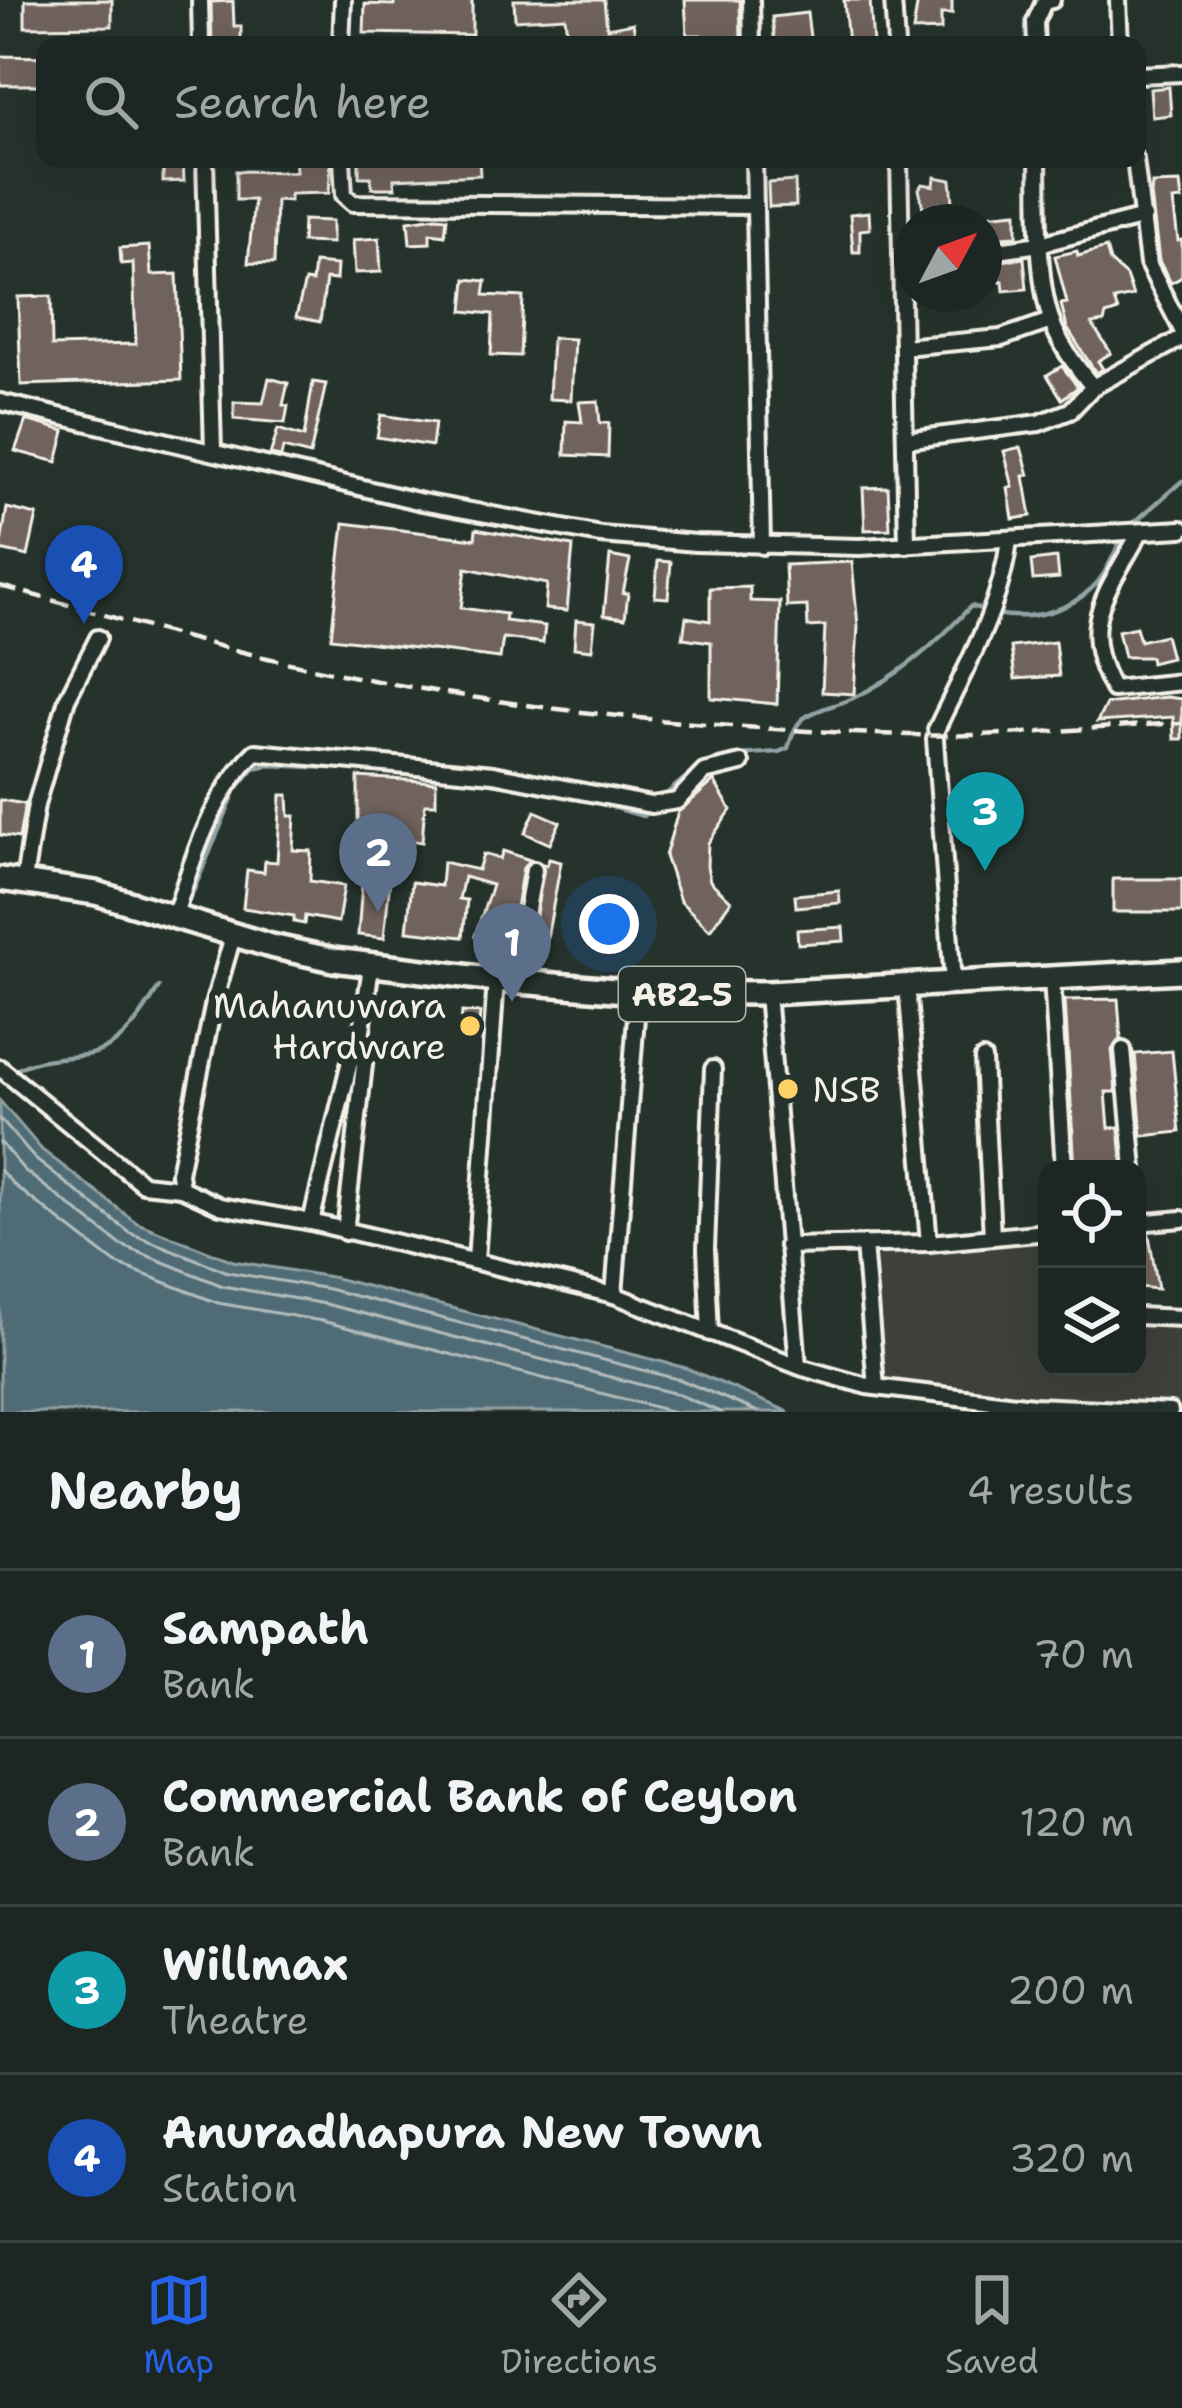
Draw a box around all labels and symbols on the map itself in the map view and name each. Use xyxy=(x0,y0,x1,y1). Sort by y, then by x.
north arrow xyxy=(894,204,1002,312)
pin: 4 xyxy=(45,525,123,624)
pin: 3 xyxy=(946,772,1024,871)
pin: 2 xyxy=(339,813,417,912)
your location xyxy=(579,894,639,954)
pin: 1 xyxy=(473,903,551,1002)
road number: AB2-5 xyxy=(619,967,745,1021)
place label: Mahanuwara Hardware xyxy=(213,981,446,1071)
marker: Mahanuwara Hardware xyxy=(457,1013,483,1039)
place label: NSB xyxy=(812,1065,881,1114)
marker: NSB xyxy=(775,1076,801,1102)

